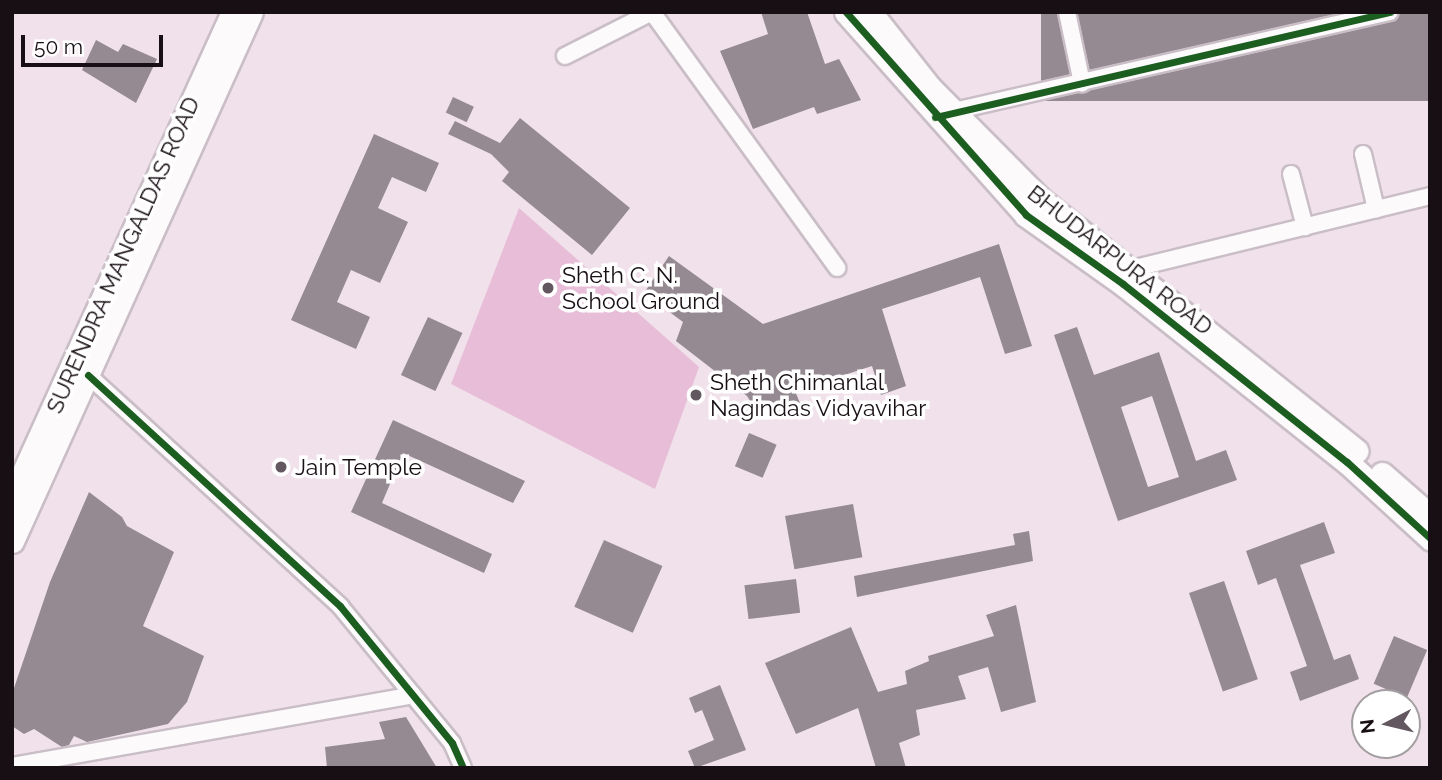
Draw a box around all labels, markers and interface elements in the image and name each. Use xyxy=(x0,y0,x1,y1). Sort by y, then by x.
scale bar xyxy=(24,21,166,65)
text: 50 m xyxy=(34,34,83,59)
street label: SURENDRA MANGALDAS ROAD xyxy=(40,92,206,418)
street label: BHUDARPURA ROAD xyxy=(1022,179,1218,341)
place label: Sheth C. N. School Ground xyxy=(562,261,721,315)
marker: Sheth C. N. School Ground xyxy=(540,280,556,296)
place label: Sheth Chimanlal Nagindas Vidyavihar xyxy=(710,368,927,422)
marker: Sheth Chimanlal Nagindas Vidyavihar xyxy=(688,387,704,403)
place label: Jain Temple xyxy=(295,453,423,481)
marker: Jain Temple xyxy=(273,459,289,475)
north arrow xyxy=(1351,689,1421,759)
text: N xyxy=(1355,718,1379,735)

